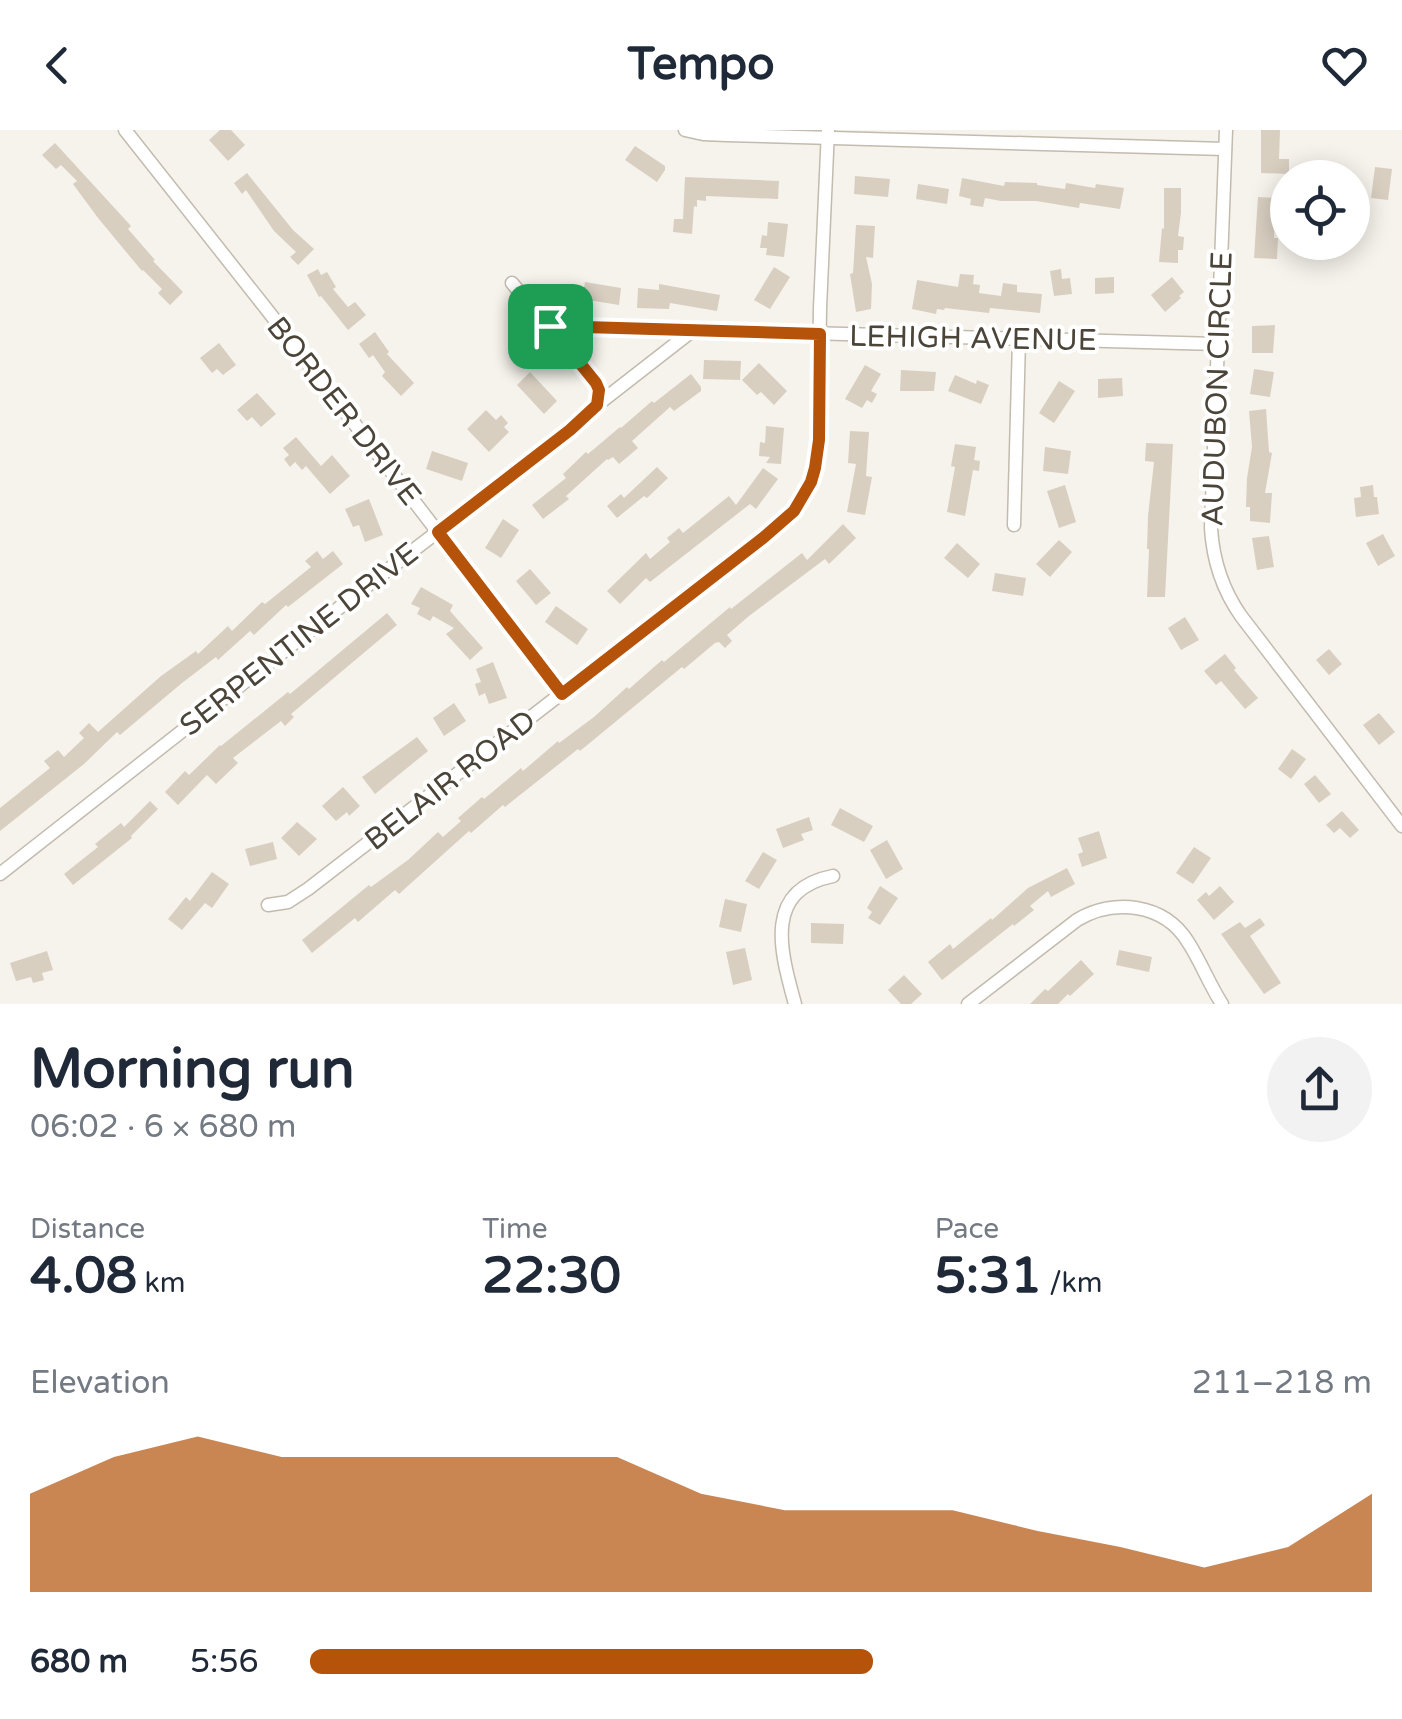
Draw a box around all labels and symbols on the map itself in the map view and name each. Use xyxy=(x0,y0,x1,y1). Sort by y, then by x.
street label: AUDUBON CIRCLE xyxy=(1194,251,1241,527)
pin xyxy=(508,284,593,369)
street label: BORDER DRIVE xyxy=(258,309,429,513)
street label: LEHIGH AVENUE xyxy=(849,318,1097,359)
street label: SERPENTINE DRIVE xyxy=(173,535,426,744)
street label: BELAIR ROAD xyxy=(357,702,543,859)

